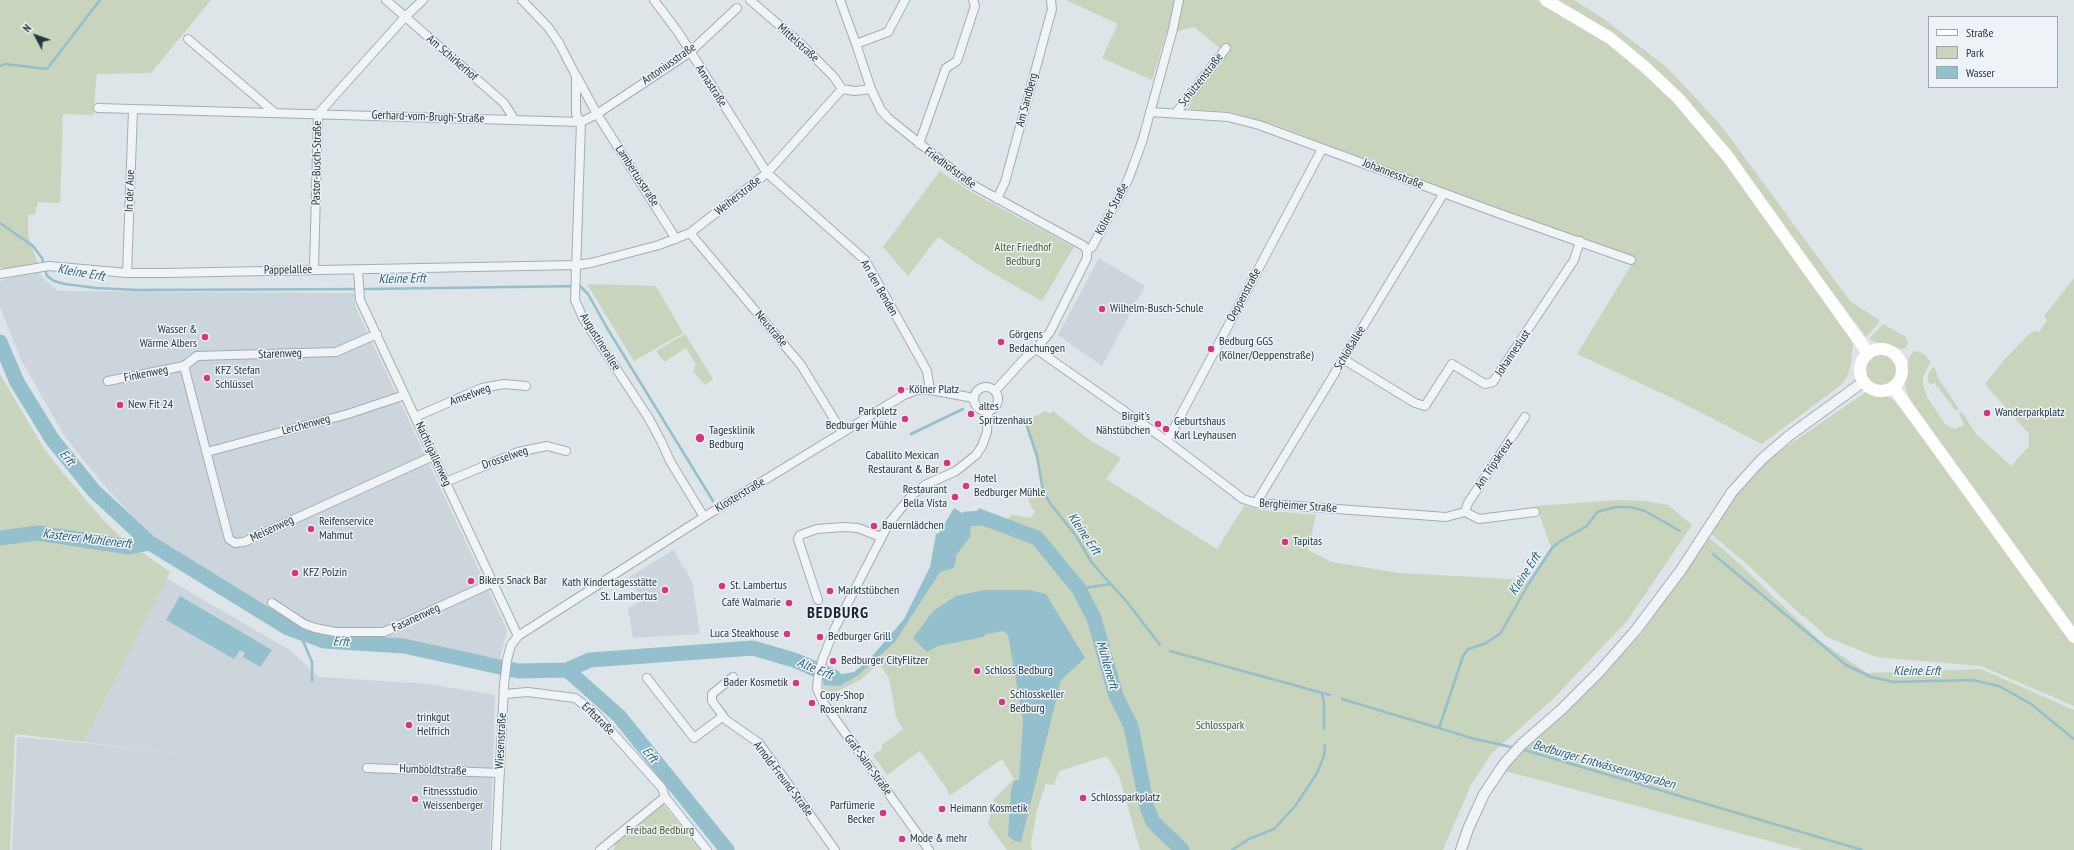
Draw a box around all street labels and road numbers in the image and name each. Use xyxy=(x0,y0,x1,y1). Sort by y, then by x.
street label: Mittelstraße xyxy=(774,21,822,65)
street label: Am Schirkerhof xyxy=(424,32,480,84)
street label: Antoniusstraße xyxy=(639,40,699,88)
street label: Schützenstraße xyxy=(1176,50,1226,110)
street label: Annastraße xyxy=(692,62,730,110)
street label: Am Sandberg xyxy=(1013,72,1041,128)
street label: Gerhard-vom-Brugh-Straße xyxy=(371,108,485,126)
street label: Pastor-Busch-Straße xyxy=(309,121,325,205)
street label: Lambertusstraße xyxy=(612,143,662,209)
street label: Friedhofstraße xyxy=(921,144,979,192)
street label: Johannesstraße xyxy=(1361,156,1425,192)
street label: In der Aue xyxy=(122,170,138,212)
street label: Weiherstraße xyxy=(712,173,764,219)
street label: Kölner Straße xyxy=(1092,181,1132,237)
street label: An den Benden xyxy=(857,257,901,319)
street label: Pappelallee xyxy=(264,262,312,278)
street label: Oeppenstraße xyxy=(1224,266,1264,324)
street label: Neustraße xyxy=(752,308,790,350)
street label: Augustinerallee xyxy=(577,311,623,373)
street label: Schloßallee xyxy=(1331,323,1369,373)
street label: Johanneslust xyxy=(1492,327,1534,379)
street label: Starenweg xyxy=(258,346,302,362)
street label: Finkenweg xyxy=(123,363,169,385)
street label: Amselweg xyxy=(448,381,492,409)
street label: Lerchenweg xyxy=(280,412,332,438)
street label: Nachtigallenweg xyxy=(412,419,454,489)
street label: Am Tripskreuz xyxy=(1472,436,1516,492)
street label: Drosselweg xyxy=(480,443,530,473)
street label: Klosterstraße xyxy=(712,474,768,516)
street label: Bergheimer Straße xyxy=(1259,496,1337,516)
street label: Meisenweg xyxy=(248,513,296,545)
street label: Fasanenweg xyxy=(390,601,442,635)
street label: Erftstraße xyxy=(578,700,618,738)
street label: Wiesenstraße xyxy=(492,713,510,769)
street label: Graf-Salm-Straße xyxy=(841,732,895,798)
street label: Arnold-Freund-Straße xyxy=(750,738,816,820)
street label: Humboldtstraße xyxy=(399,762,467,778)

